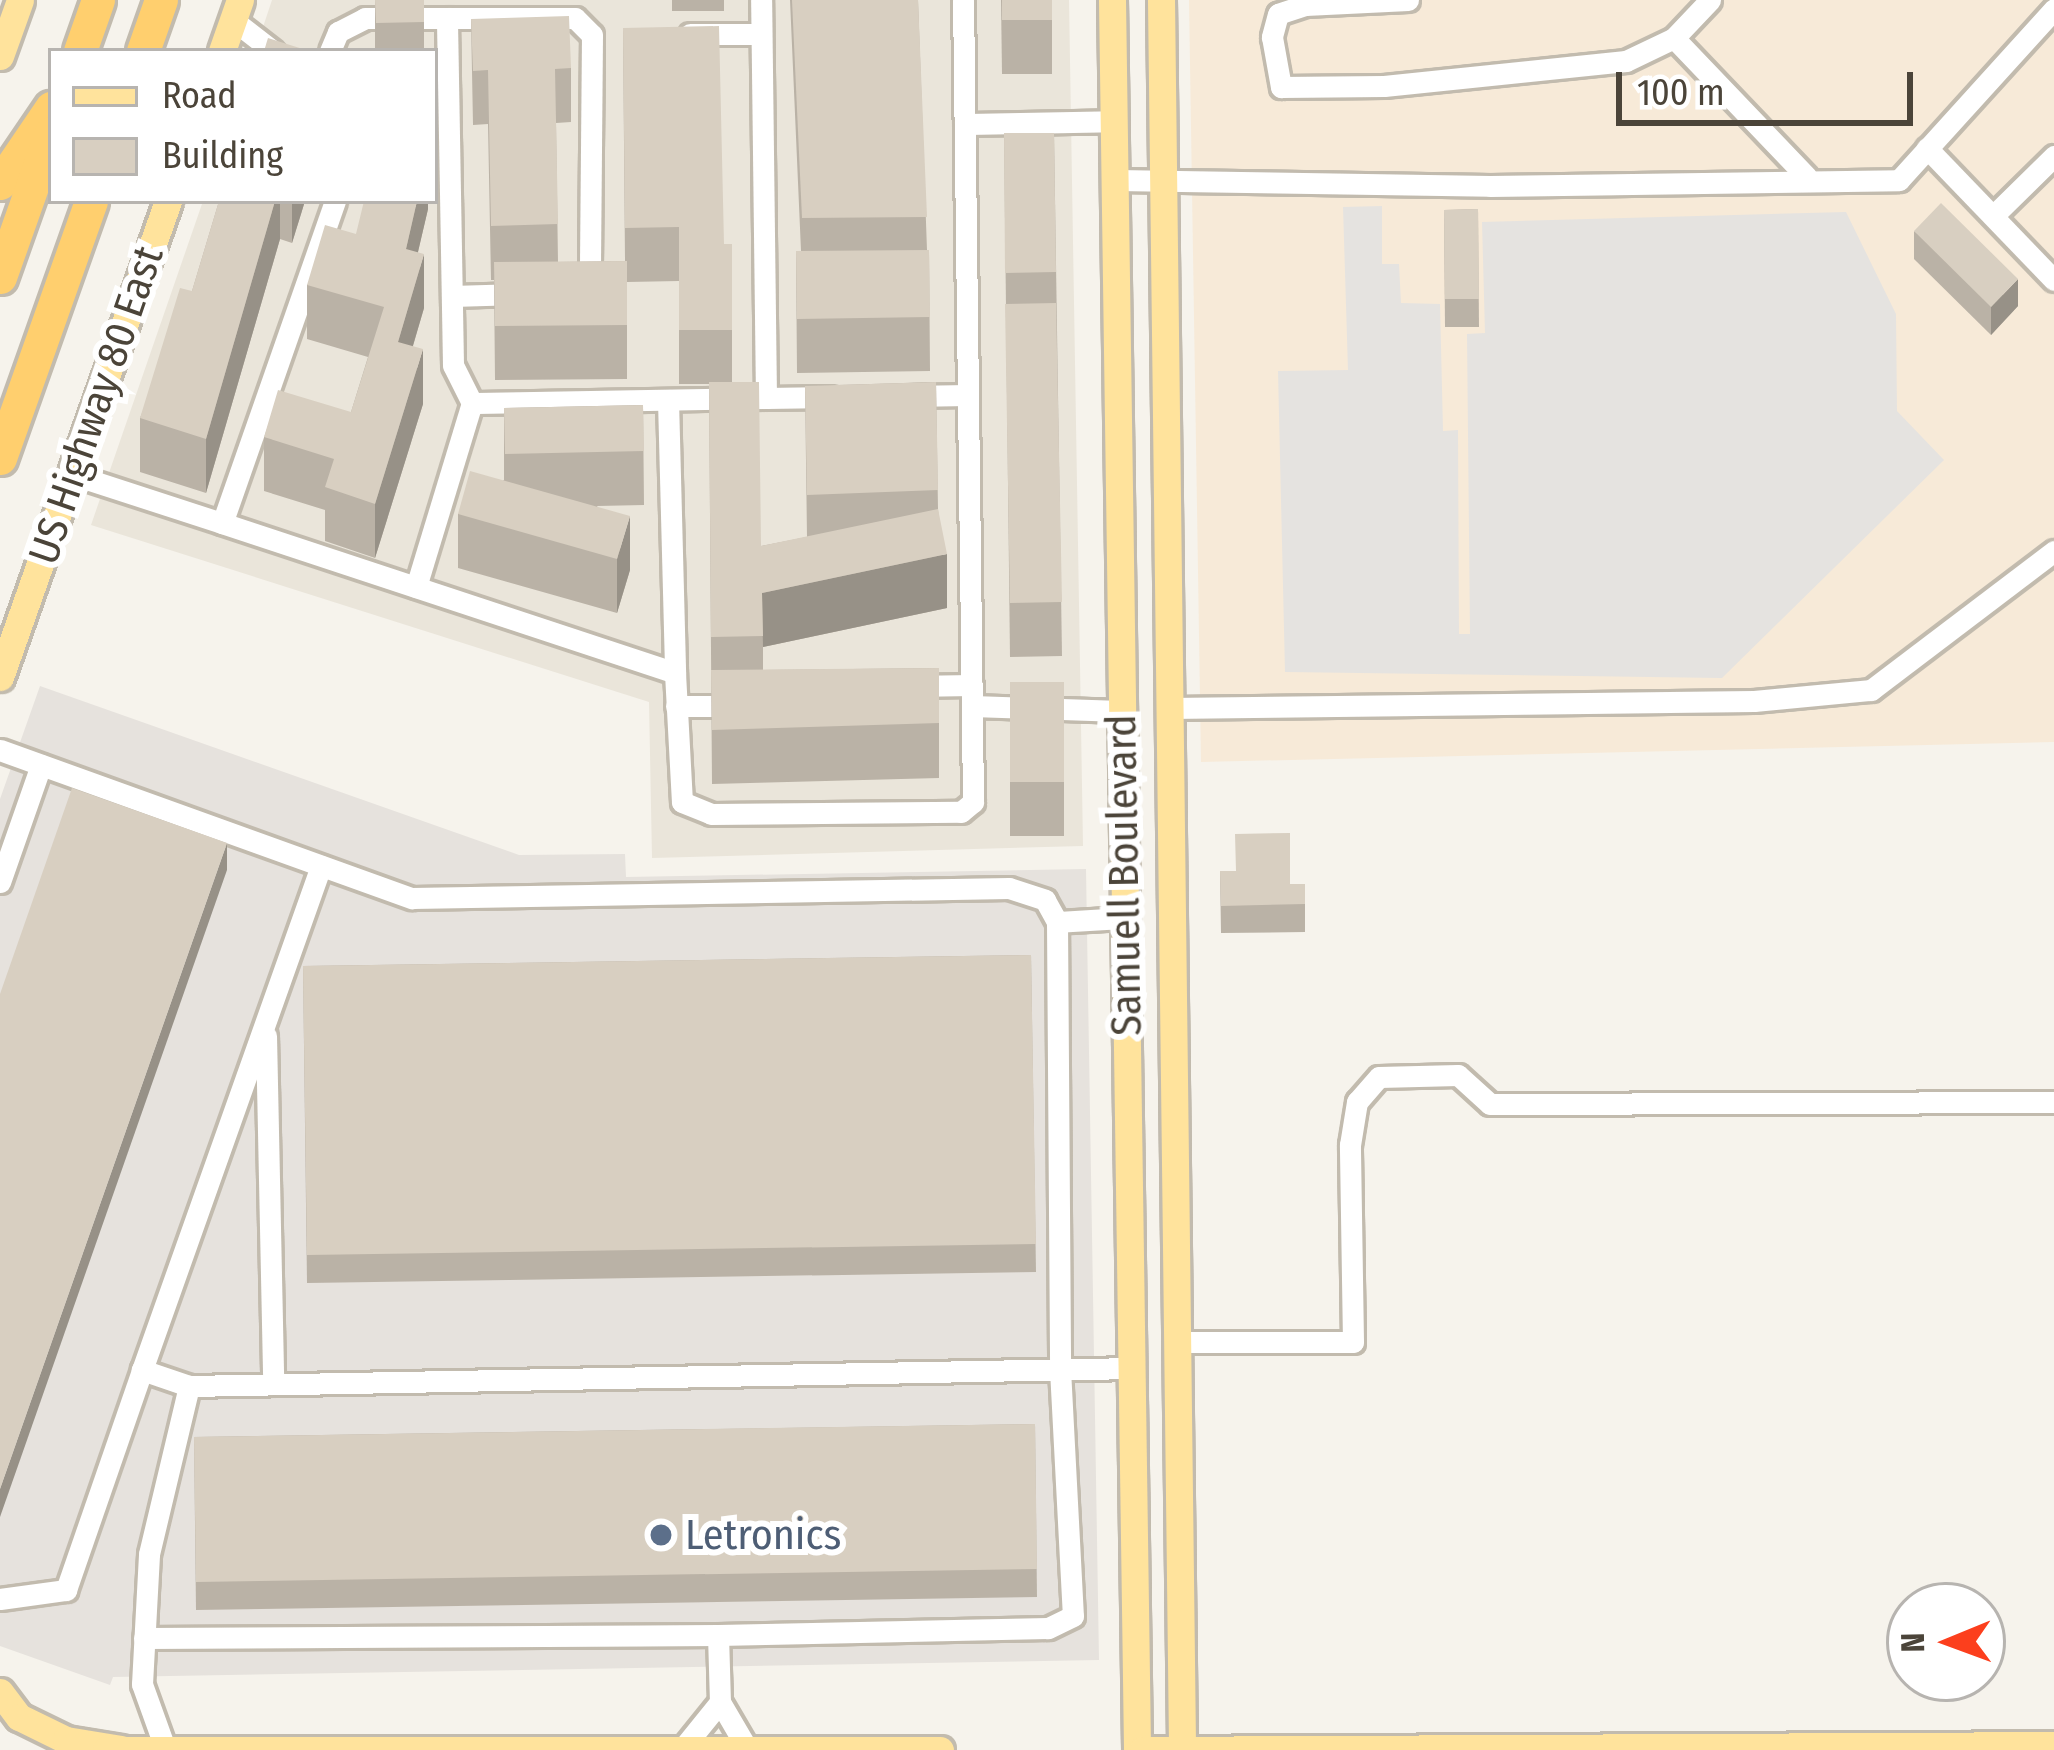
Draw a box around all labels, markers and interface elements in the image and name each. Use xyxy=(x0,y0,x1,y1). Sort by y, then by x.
legend xyxy=(48,48,438,204)
scale bar xyxy=(1622,48,1919,122)
text: 100 m xyxy=(1637,71,1725,115)
text: Road xyxy=(162,74,237,118)
text: Building xyxy=(162,134,283,178)
street label: US Highway 80 East xyxy=(18,240,174,570)
street label: Samuell Boulevard xyxy=(1096,714,1152,1036)
place label: Letronics xyxy=(685,1510,841,1560)
marker: Letronics xyxy=(648,1522,674,1548)
north arrow xyxy=(1886,1582,2006,1702)
text: N xyxy=(1893,1632,1933,1653)

